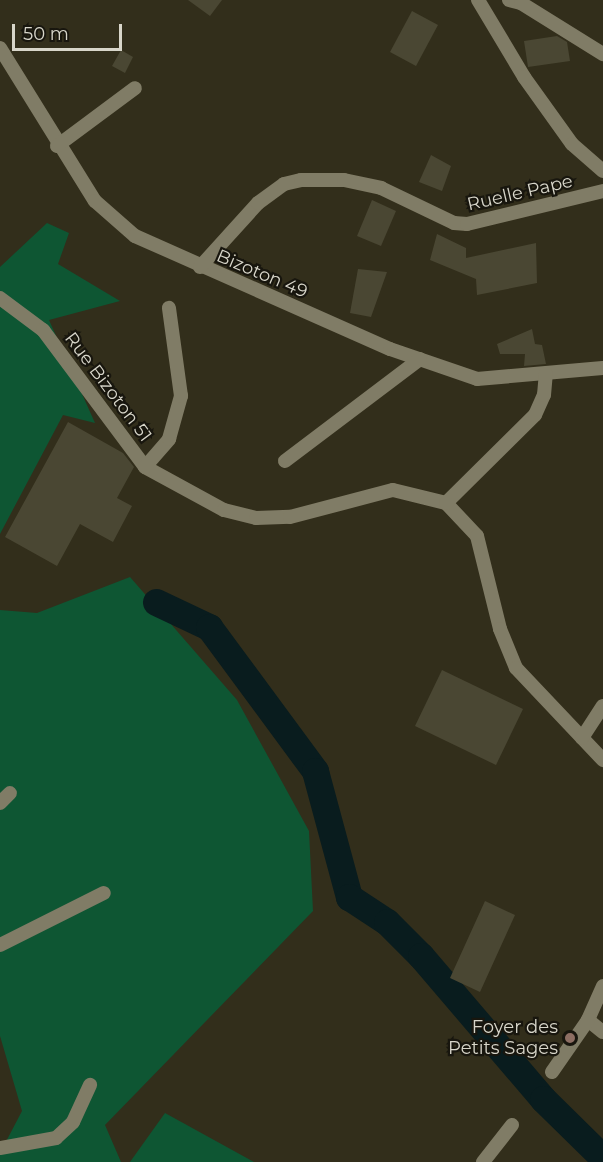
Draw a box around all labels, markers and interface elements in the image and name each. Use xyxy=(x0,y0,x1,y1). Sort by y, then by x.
scale bar xyxy=(15,12,124,50)
text: 50 m xyxy=(23,23,69,45)
street label: Ruelle Pape xyxy=(465,170,575,216)
street label: Bizoton 49 xyxy=(213,245,311,303)
street label: Rue Bizoton 51 xyxy=(60,328,156,446)
place label: Foyer des Petits Sages xyxy=(448,1017,558,1060)
marker: Foyer des Petits Sages xyxy=(563,1031,577,1045)

